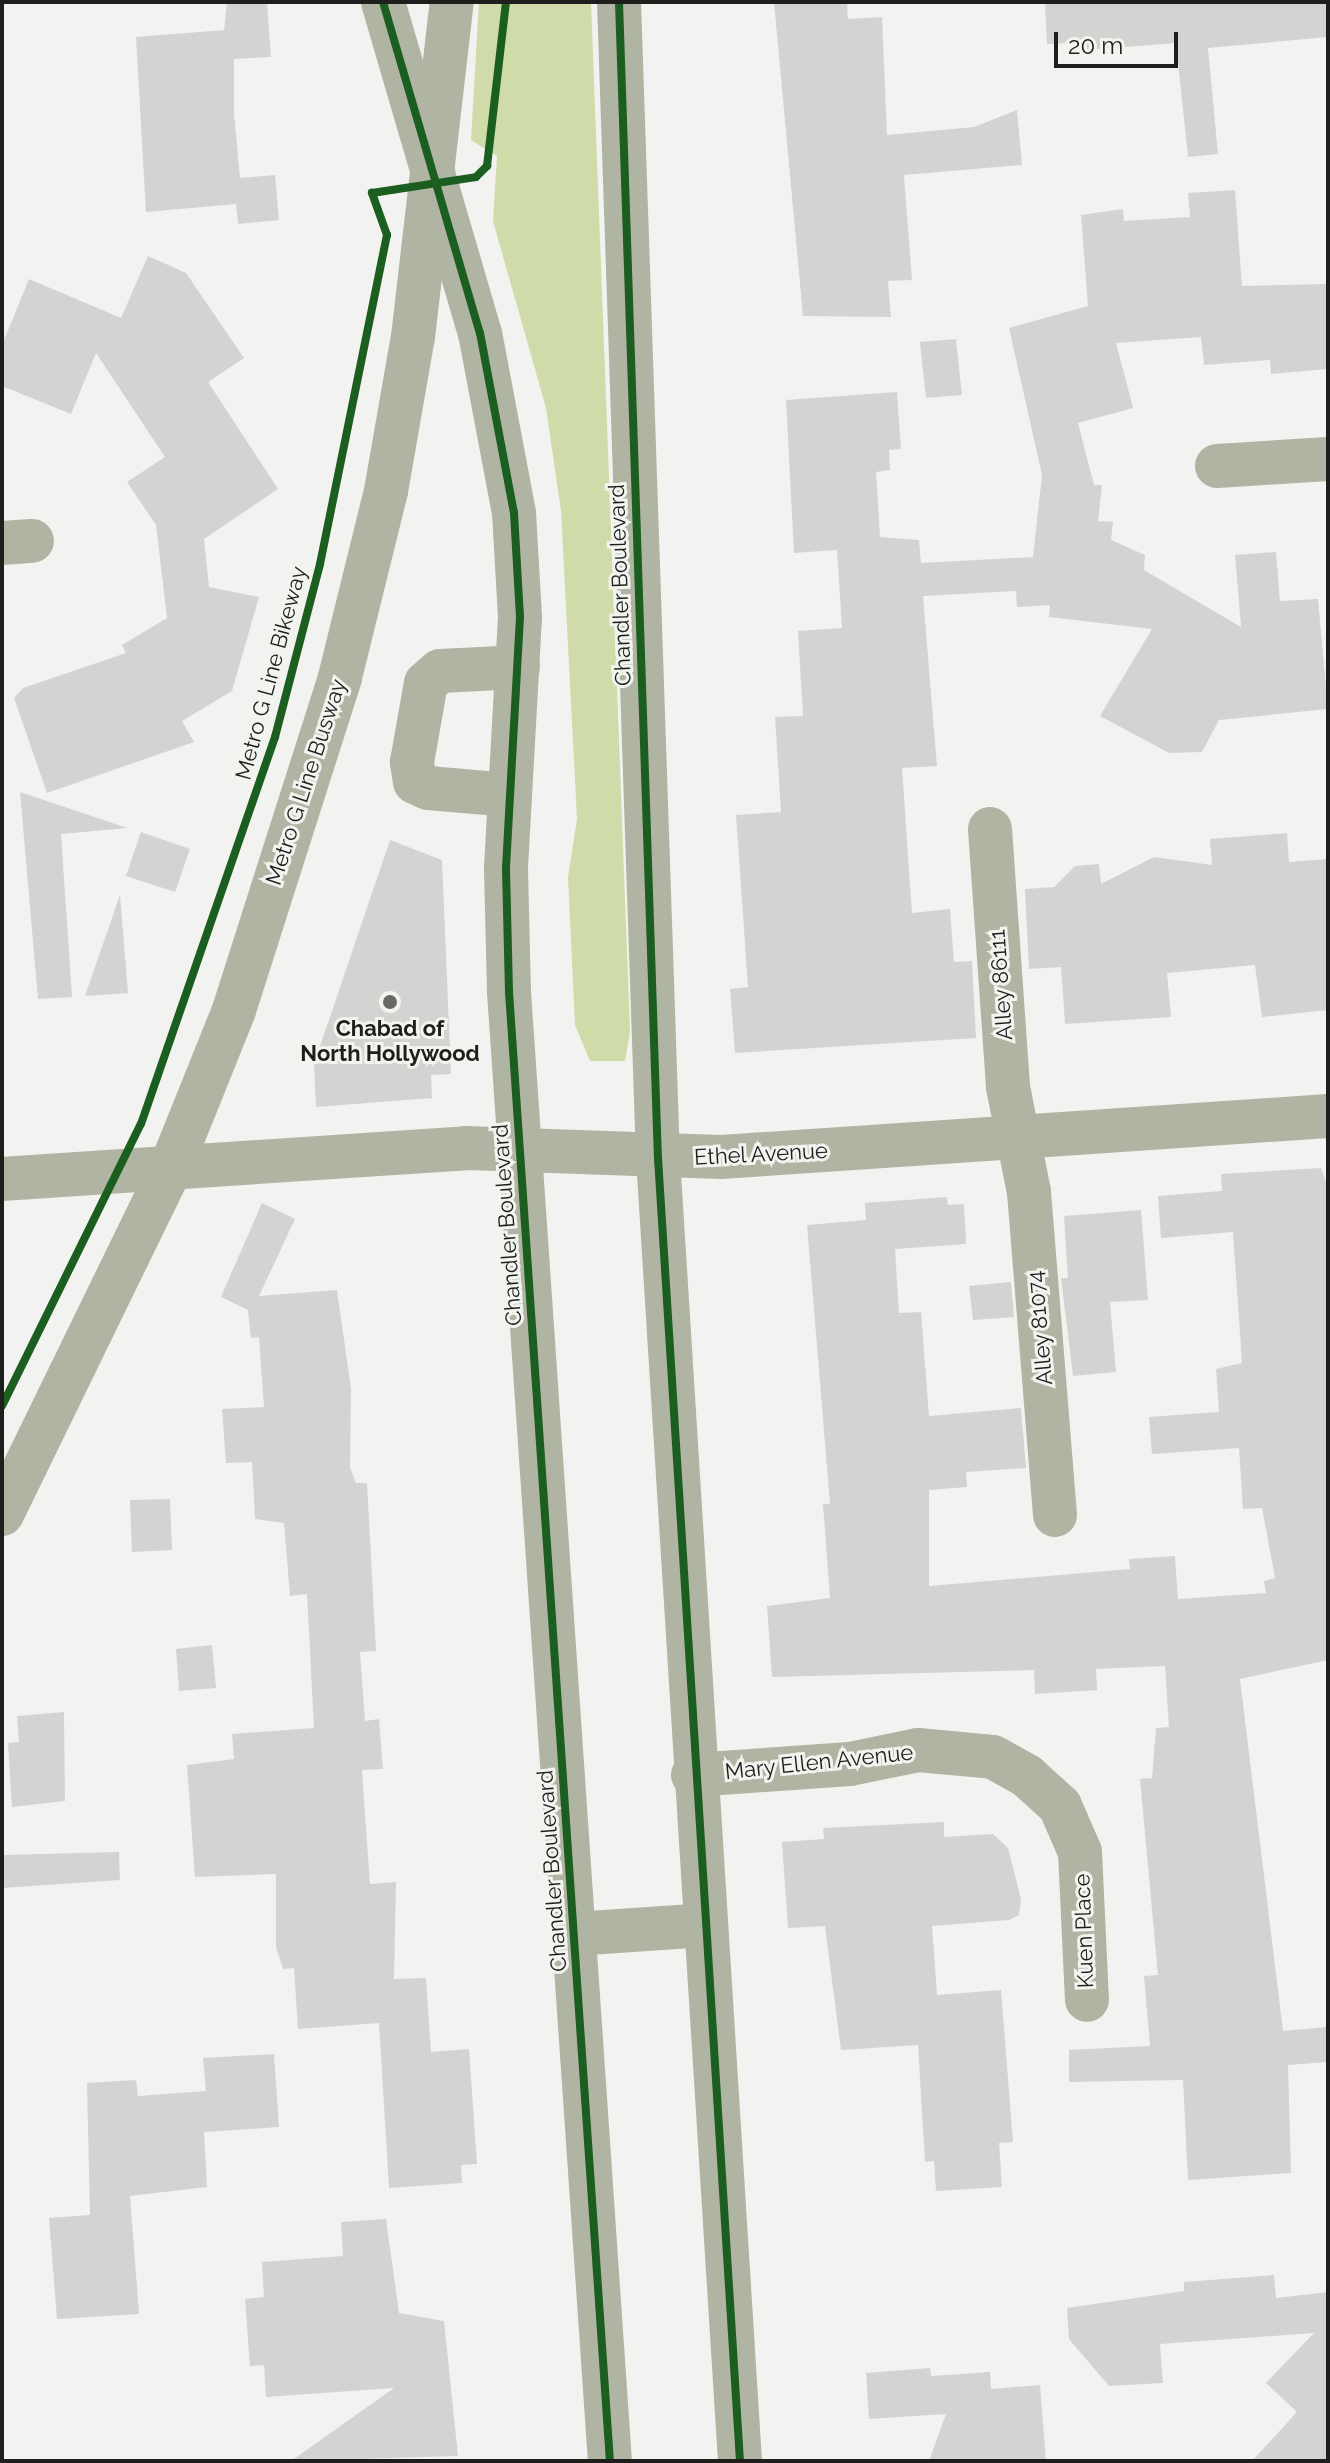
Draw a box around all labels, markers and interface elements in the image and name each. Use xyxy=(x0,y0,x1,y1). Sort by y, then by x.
scale bar xyxy=(1058,16,1182,66)
text: 20 m xyxy=(1068,31,1123,60)
street label: Chandler Boulevard xyxy=(603,483,637,687)
street label: Metro G Line Bikeway xyxy=(230,563,312,783)
street label: Metro G Line Busway xyxy=(260,676,352,888)
street label: Alley 86111 xyxy=(984,928,1018,1042)
marker: Chabad of North Hollywood xyxy=(381,993,399,1011)
place label: Chabad of North Hollywood xyxy=(300,1015,480,1066)
street label: Chandler Boulevard xyxy=(487,1123,527,1327)
street label: Ethel Avenue xyxy=(693,1137,829,1171)
street label: Alley 81074 xyxy=(1022,1269,1058,1387)
street label: Mary Ellen Avenue xyxy=(723,1739,915,1785)
street label: Chandler Boulevard xyxy=(532,1769,572,1973)
street label: Kuen Place xyxy=(1069,1873,1099,1989)

